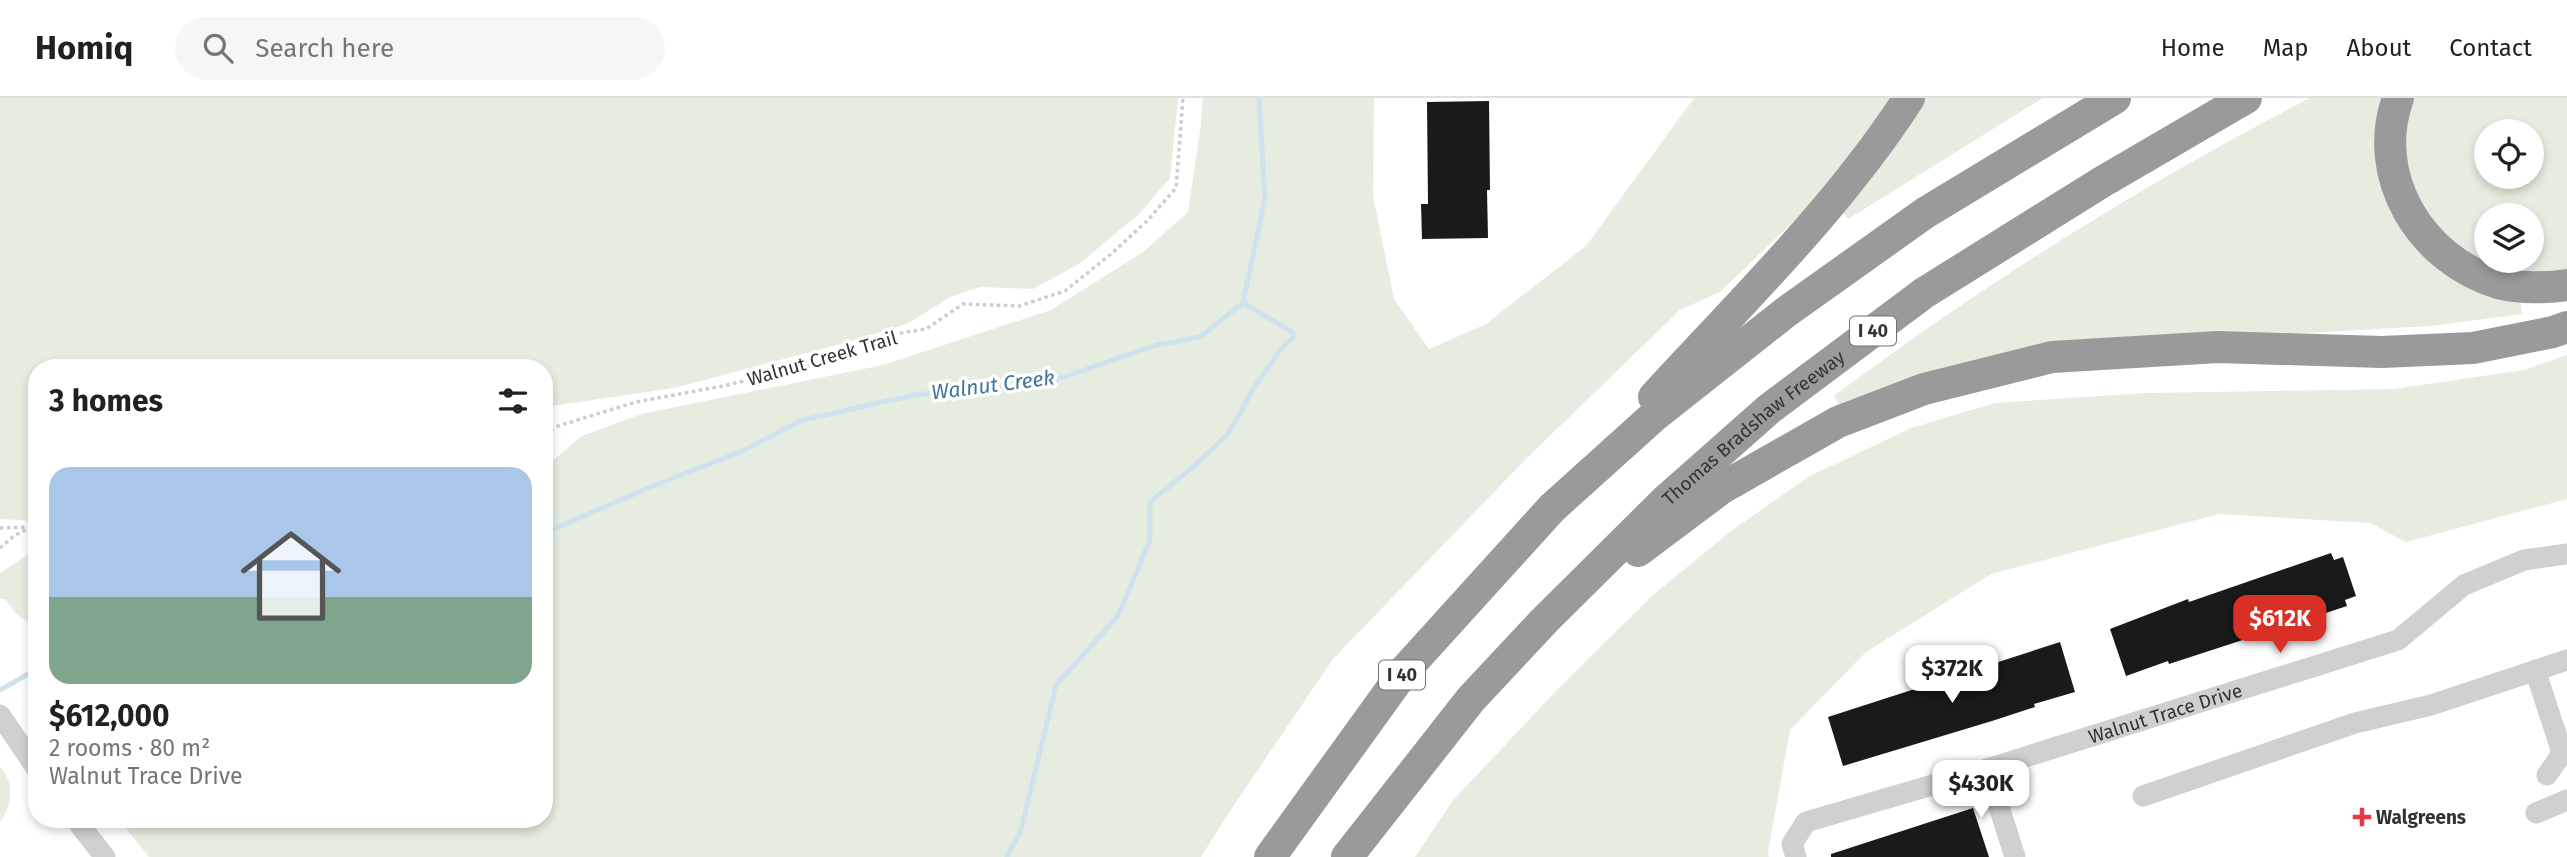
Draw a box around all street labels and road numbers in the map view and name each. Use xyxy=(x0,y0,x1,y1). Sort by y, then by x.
road number: I 40 xyxy=(1850,316,1896,345)
street label: Walnut Creek Trail xyxy=(745,326,900,391)
street label: Thomas Bradshaw Freeway xyxy=(1658,345,1850,510)
road number: I 40 xyxy=(1379,660,1425,690)
street label: Walnut Trace Drive xyxy=(2086,679,2245,748)

